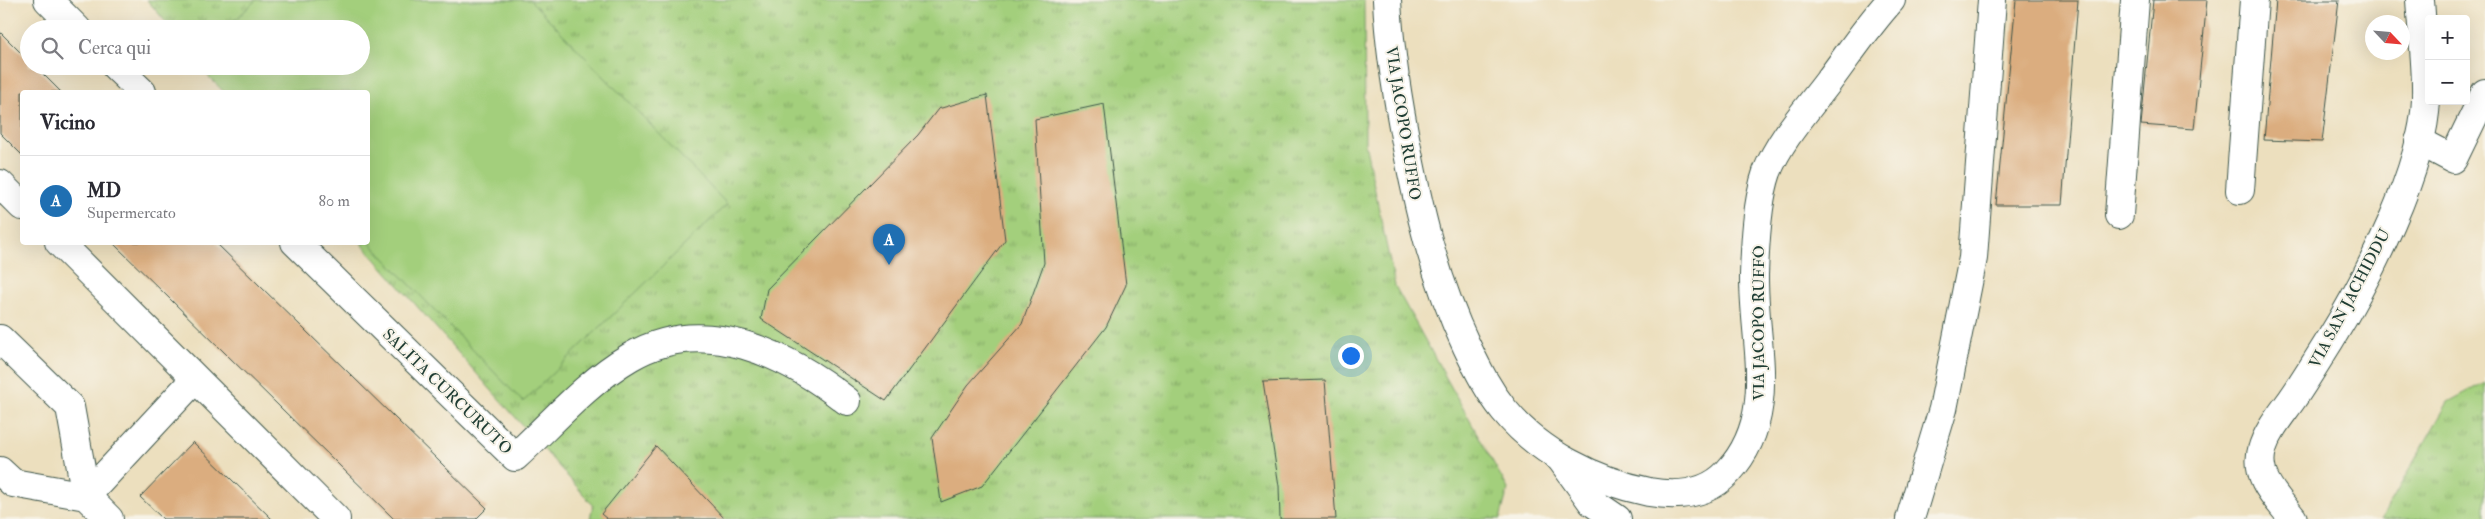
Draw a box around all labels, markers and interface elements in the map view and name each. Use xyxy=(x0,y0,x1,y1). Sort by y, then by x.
north arrow xyxy=(2365,15,2410,60)
map controls xyxy=(2425,15,2470,105)
button: + xyxy=(2425,15,2470,60)
search box xyxy=(20,20,370,75)
icon: search xyxy=(38,34,66,62)
text: Cerca qui xyxy=(78,36,151,60)
street label: VIA JACOPO RUFFO xyxy=(1380,45,1425,202)
button: − xyxy=(2425,60,2470,105)
text: Vicino xyxy=(40,109,95,136)
text: MD xyxy=(87,179,121,203)
text: A xyxy=(51,191,61,211)
text: 80 m xyxy=(319,191,350,211)
text: Supermercato xyxy=(87,203,176,223)
pin: A xyxy=(873,224,905,265)
street label: VIA SAN JACHIDDU xyxy=(2305,225,2396,372)
street label: VIA JACOPO RUFFO xyxy=(1749,245,1770,401)
street label: SALITA CURCURUTO xyxy=(378,325,516,459)
your location xyxy=(1338,343,1364,369)

